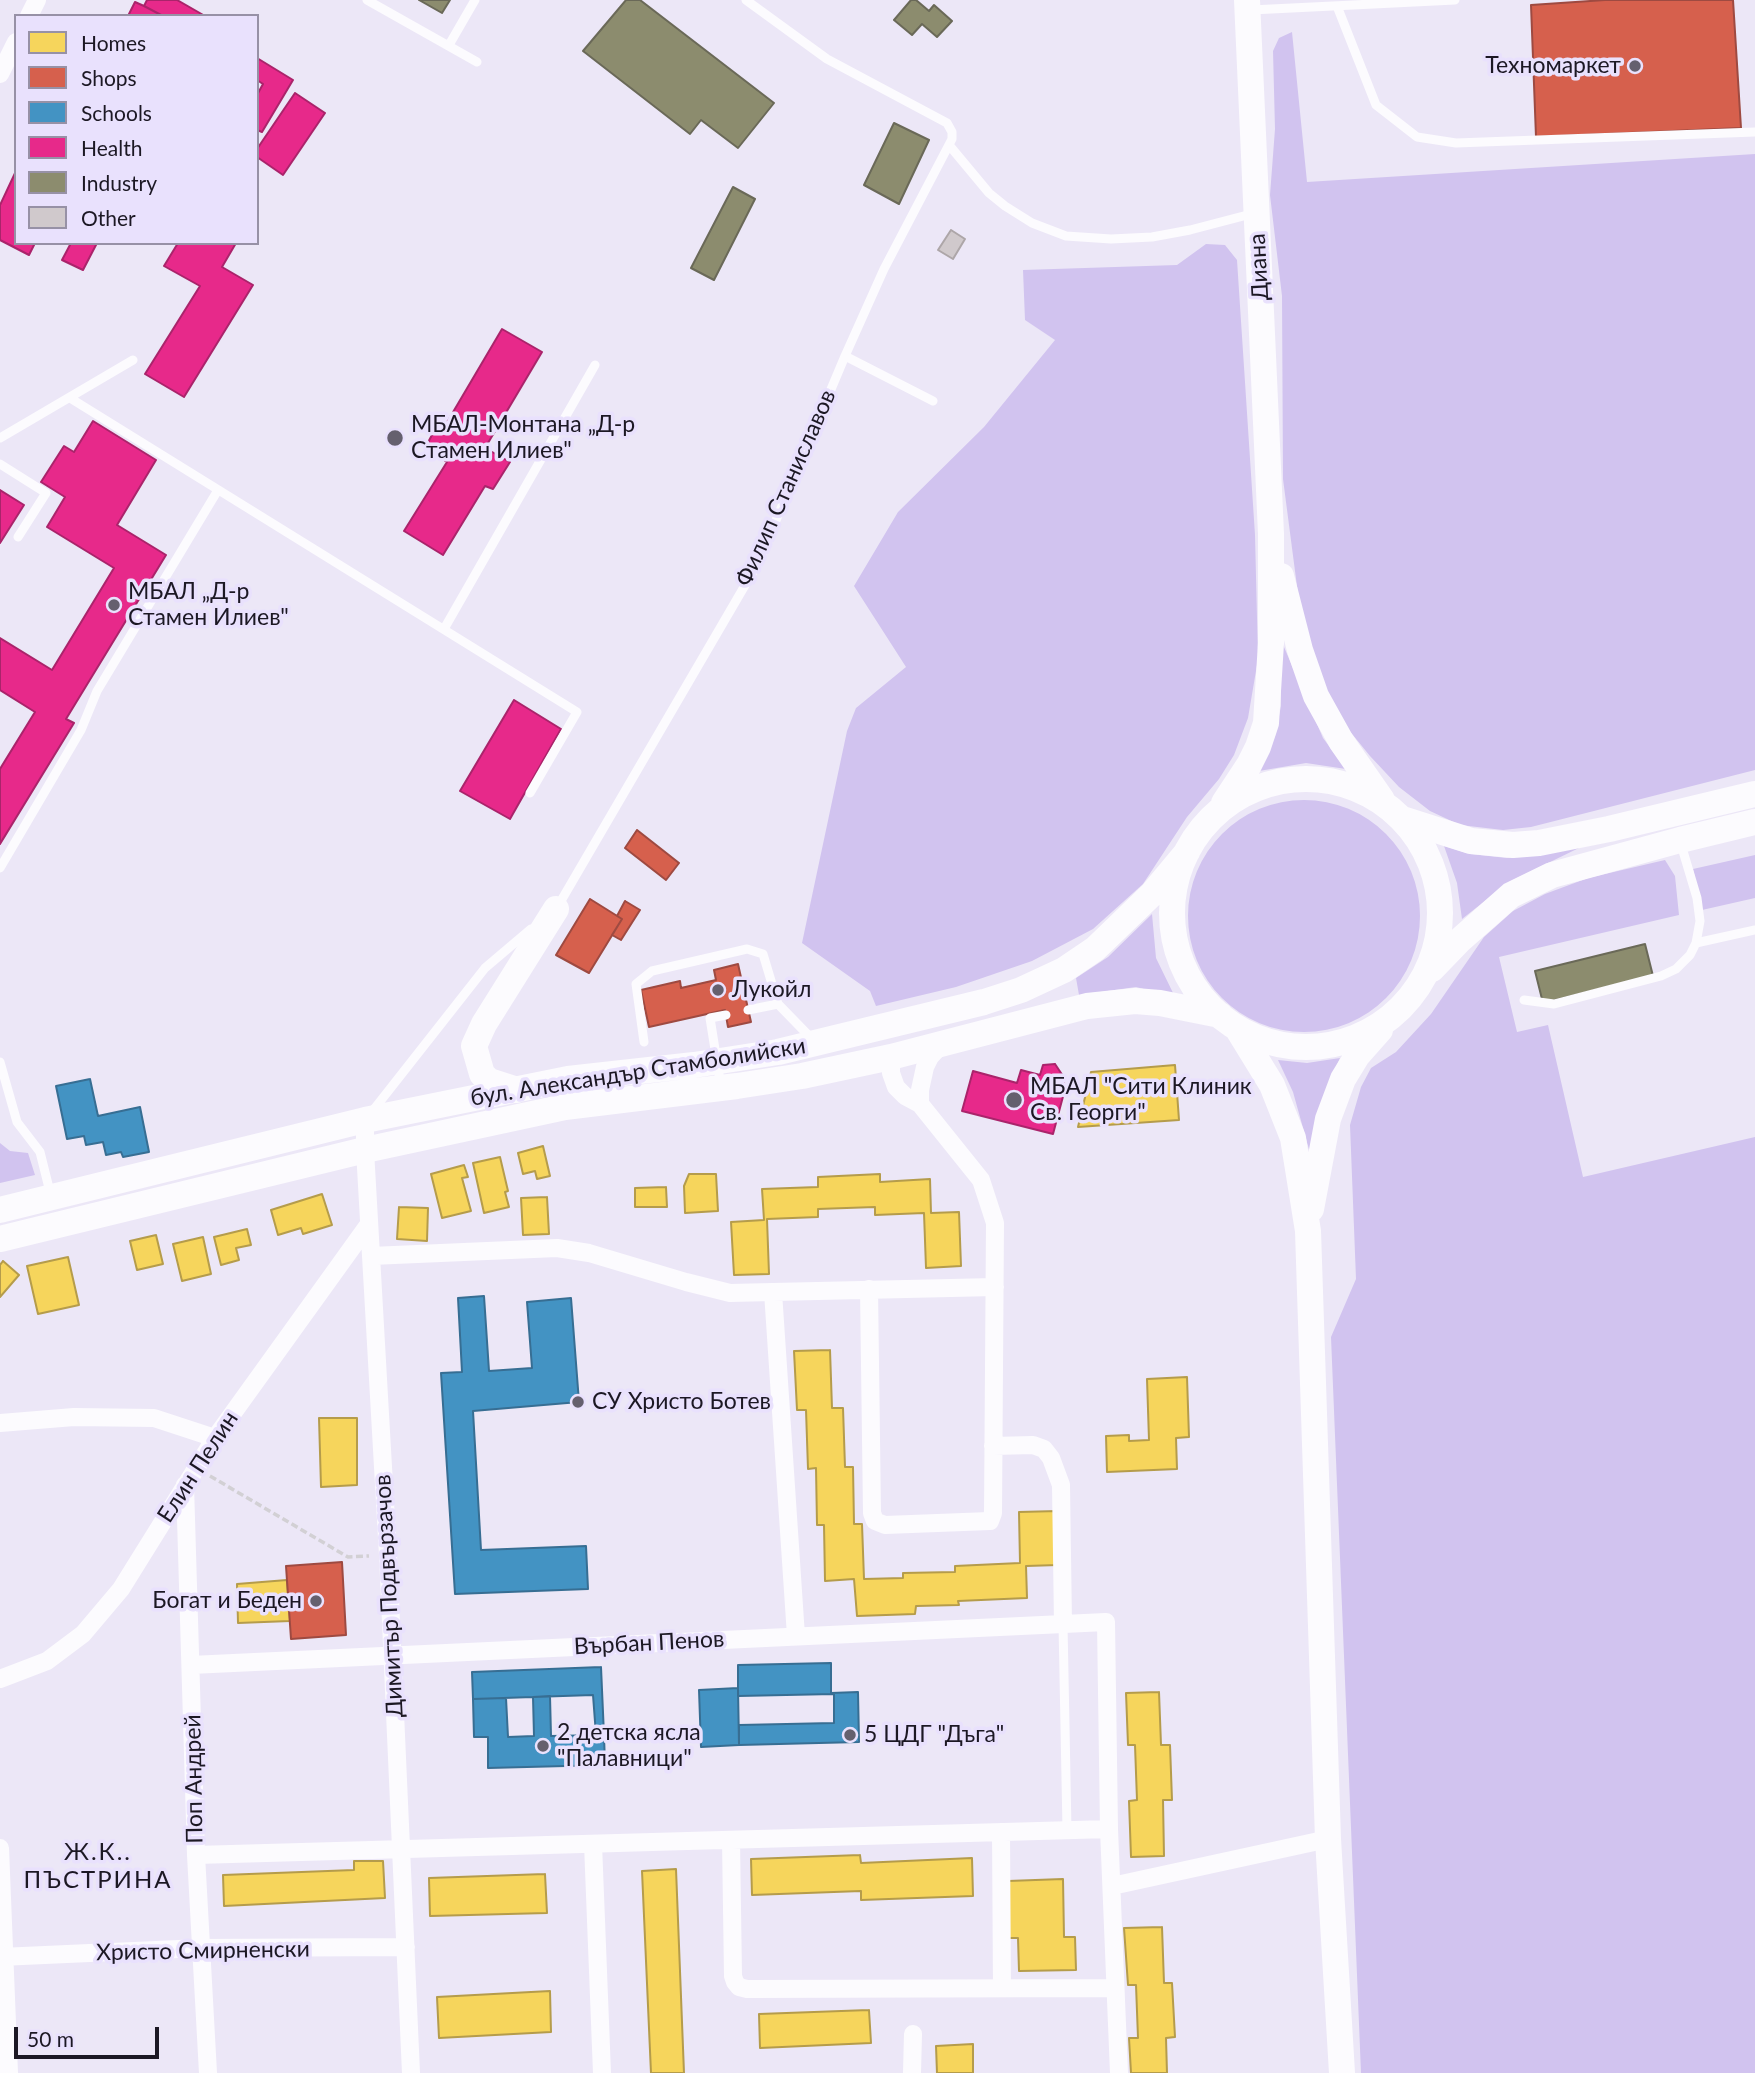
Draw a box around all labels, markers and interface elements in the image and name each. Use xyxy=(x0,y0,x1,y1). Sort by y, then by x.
legend xyxy=(14,14,259,245)
text: Homes xyxy=(81,30,146,55)
place label: Техномаркет xyxy=(1485,52,1621,80)
marker: Техномаркет xyxy=(1627,58,1643,74)
text: Shops xyxy=(81,65,137,90)
text: Schools xyxy=(81,100,152,125)
text: Health xyxy=(81,135,142,160)
text: Industry xyxy=(81,170,157,195)
text: Other xyxy=(81,205,136,230)
street label: Диана xyxy=(1243,233,1275,301)
street label: Филип Станиславов xyxy=(730,385,842,591)
place label: МБАЛ-Монтана „Д-р Стамен Илиев" xyxy=(411,411,635,465)
marker: МБАЛ-Монтана „Д-р Стамен Илиев" xyxy=(385,428,405,448)
place label: МБАЛ „Д-р Стамен Илиев" xyxy=(128,578,289,632)
marker: МБАЛ „Д-р Стамен Илиев" xyxy=(106,597,122,613)
place label: Лукойл xyxy=(732,976,811,1004)
marker: Лукойл xyxy=(710,982,726,998)
street label: бул. Александър Стамболийски xyxy=(468,1032,808,1112)
place label: МБАЛ "Сити Клиник Св. Георги" xyxy=(1030,1073,1252,1127)
marker: МБАЛ "Сити Клиник Св. Георги" xyxy=(1004,1090,1024,1110)
place label: СУ Христо Ботев xyxy=(592,1388,771,1416)
marker: СУ Христо Ботев xyxy=(570,1394,586,1410)
street label: Елин Пелин xyxy=(152,1406,244,1528)
street label: Димитър Подвързачов xyxy=(369,1474,409,1718)
place label: Богат и Беден xyxy=(152,1587,302,1615)
marker: Богат и Беден xyxy=(308,1593,324,1609)
street label: Върбан Пенов xyxy=(573,1625,725,1661)
street label: Поп Андрей xyxy=(179,1714,209,1844)
place label: 2 детска ясла "Палавници" xyxy=(557,1719,701,1773)
place label: 5 ЦДГ "Дъга" xyxy=(864,1721,1004,1749)
marker: 5 ЦДГ "Дъга" xyxy=(842,1727,858,1743)
marker: 2 детска ясла "Палавници" xyxy=(535,1738,551,1754)
district label: Ж.К.. ПЪСТРИНА xyxy=(25,1838,171,1894)
street label: Христо Смирненски xyxy=(96,1935,310,1967)
scale bar xyxy=(18,2014,163,2058)
text: 50 m xyxy=(27,2026,74,2051)

